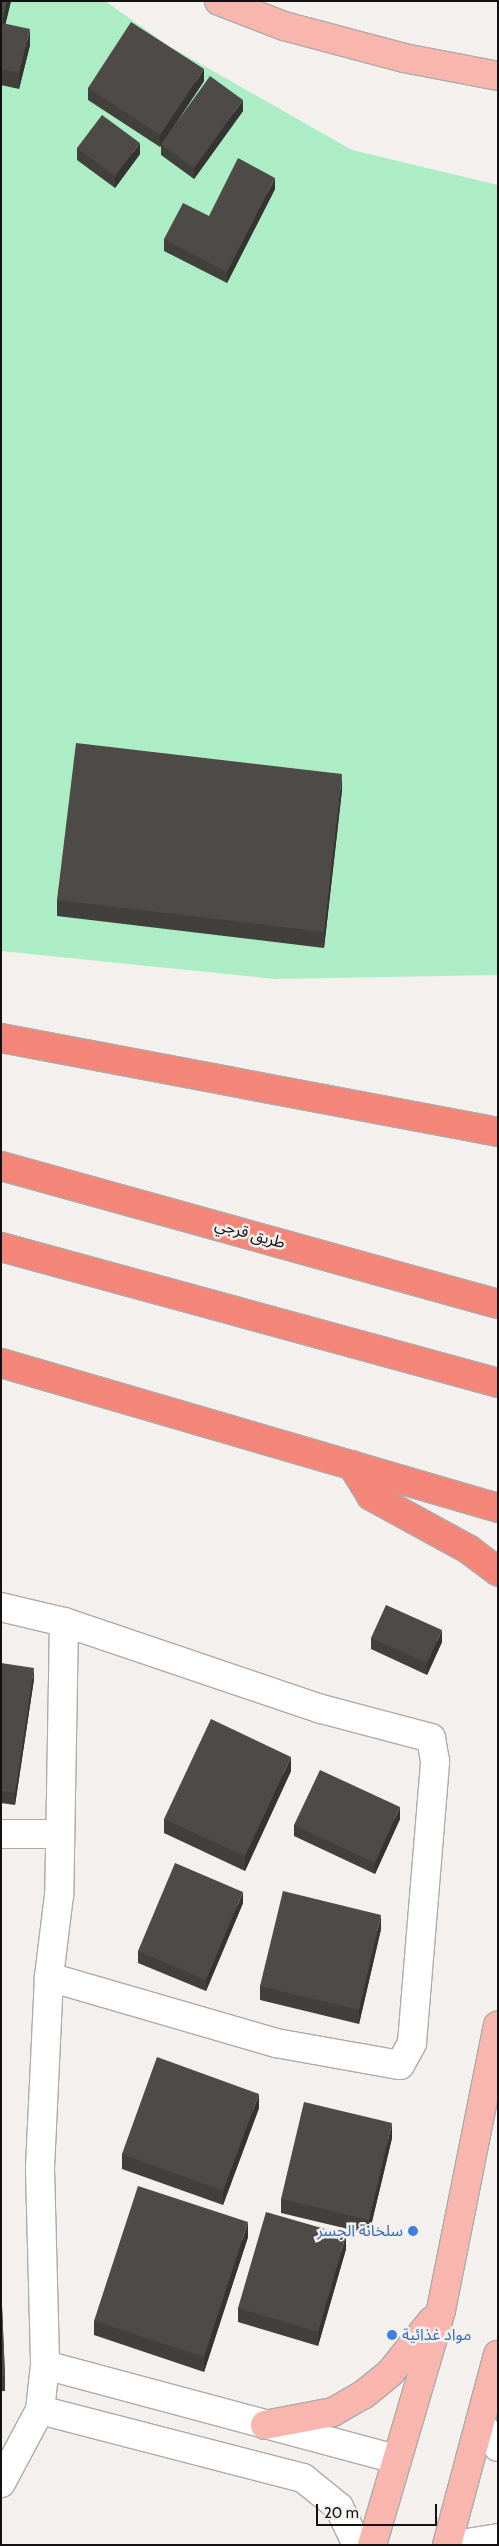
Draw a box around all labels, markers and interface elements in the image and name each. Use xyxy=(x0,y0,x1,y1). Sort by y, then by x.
street label: طريق قرجي xyxy=(213,1215,287,1253)
place label: سلخانة الجسر xyxy=(317,2221,403,2241)
marker: سلخانة الجسر xyxy=(407,2225,419,2237)
place label: مواد غذائية xyxy=(402,2325,471,2345)
marker: مواد غذائية xyxy=(386,2329,398,2341)
scale bar xyxy=(319,2494,440,2526)
text: 20 m xyxy=(324,2504,359,2522)

